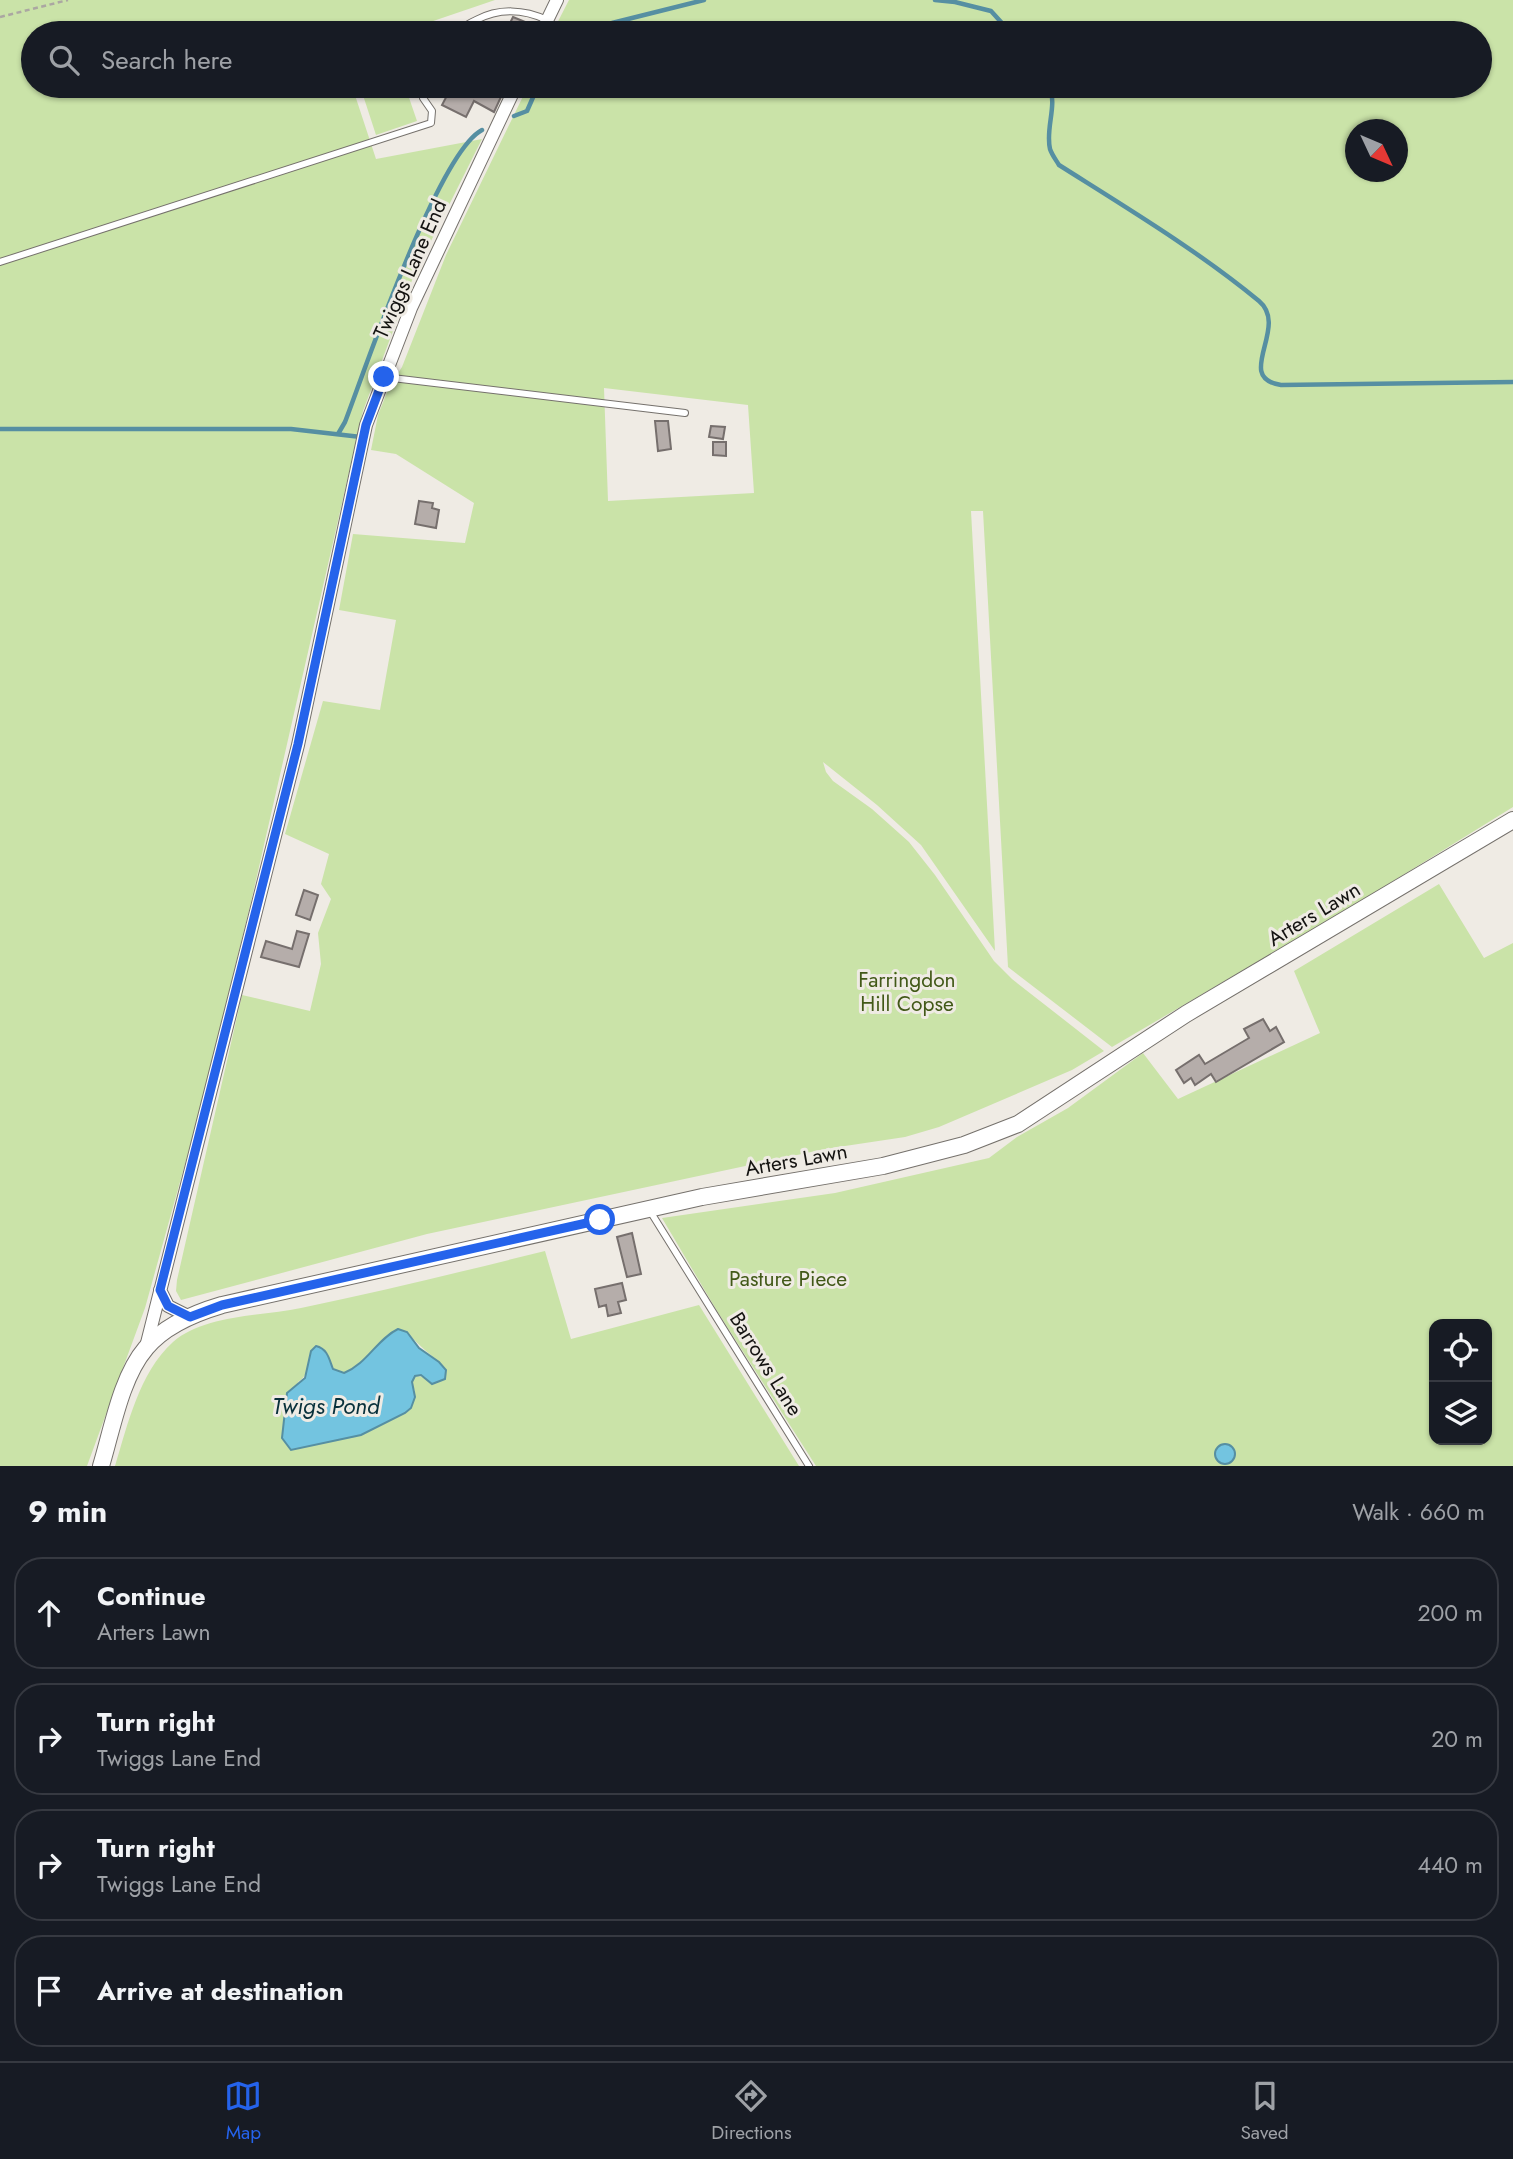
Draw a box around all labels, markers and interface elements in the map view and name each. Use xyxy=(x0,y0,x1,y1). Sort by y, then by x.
search box xyxy=(21,21,1492,98)
icon: search xyxy=(45,41,83,79)
text: Search here xyxy=(101,41,233,79)
north arrow xyxy=(1345,119,1408,182)
street label: Twiggs Lane End xyxy=(366,194,454,344)
route end xyxy=(368,361,399,392)
street label: Arters Lawn xyxy=(1262,874,1366,954)
park label: Farringdon Hill Copse xyxy=(858,965,956,1019)
street label: Arters Lawn xyxy=(742,1136,850,1184)
route start xyxy=(584,1204,615,1235)
park label: Pasture Piece xyxy=(729,1264,847,1294)
street label: Barrows Lane xyxy=(722,1306,810,1422)
map controls xyxy=(1429,1319,1492,1445)
button: locate xyxy=(1429,1319,1492,1382)
button: layers xyxy=(1429,1382,1492,1445)
water label: Twigs Pond xyxy=(272,1389,381,1423)
text: 9 min xyxy=(28,1490,107,1533)
text: Walk · 660 m xyxy=(1352,1495,1485,1529)
text: Continue xyxy=(97,1577,206,1615)
icon: ahead xyxy=(30,1594,68,1632)
text: 200 m xyxy=(1417,1596,1483,1630)
text: Arters Lawn xyxy=(97,1615,211,1649)
text: Turn right xyxy=(97,1703,215,1741)
icon: right xyxy=(30,1720,68,1758)
text: 20 m xyxy=(1431,1722,1483,1756)
text: Twiggs Lane End xyxy=(97,1741,261,1775)
text: Turn right xyxy=(97,1829,215,1867)
icon: right xyxy=(30,1846,68,1884)
text: 440 m xyxy=(1418,1848,1483,1882)
text: Twiggs Lane End xyxy=(97,1867,261,1901)
icon: arrive xyxy=(30,1972,68,2010)
text: Arrive at destination xyxy=(97,1972,344,2010)
tab: Map xyxy=(224,2077,262,2146)
tab: Directions xyxy=(711,2077,792,2146)
tab: Saved xyxy=(1240,2077,1289,2146)

